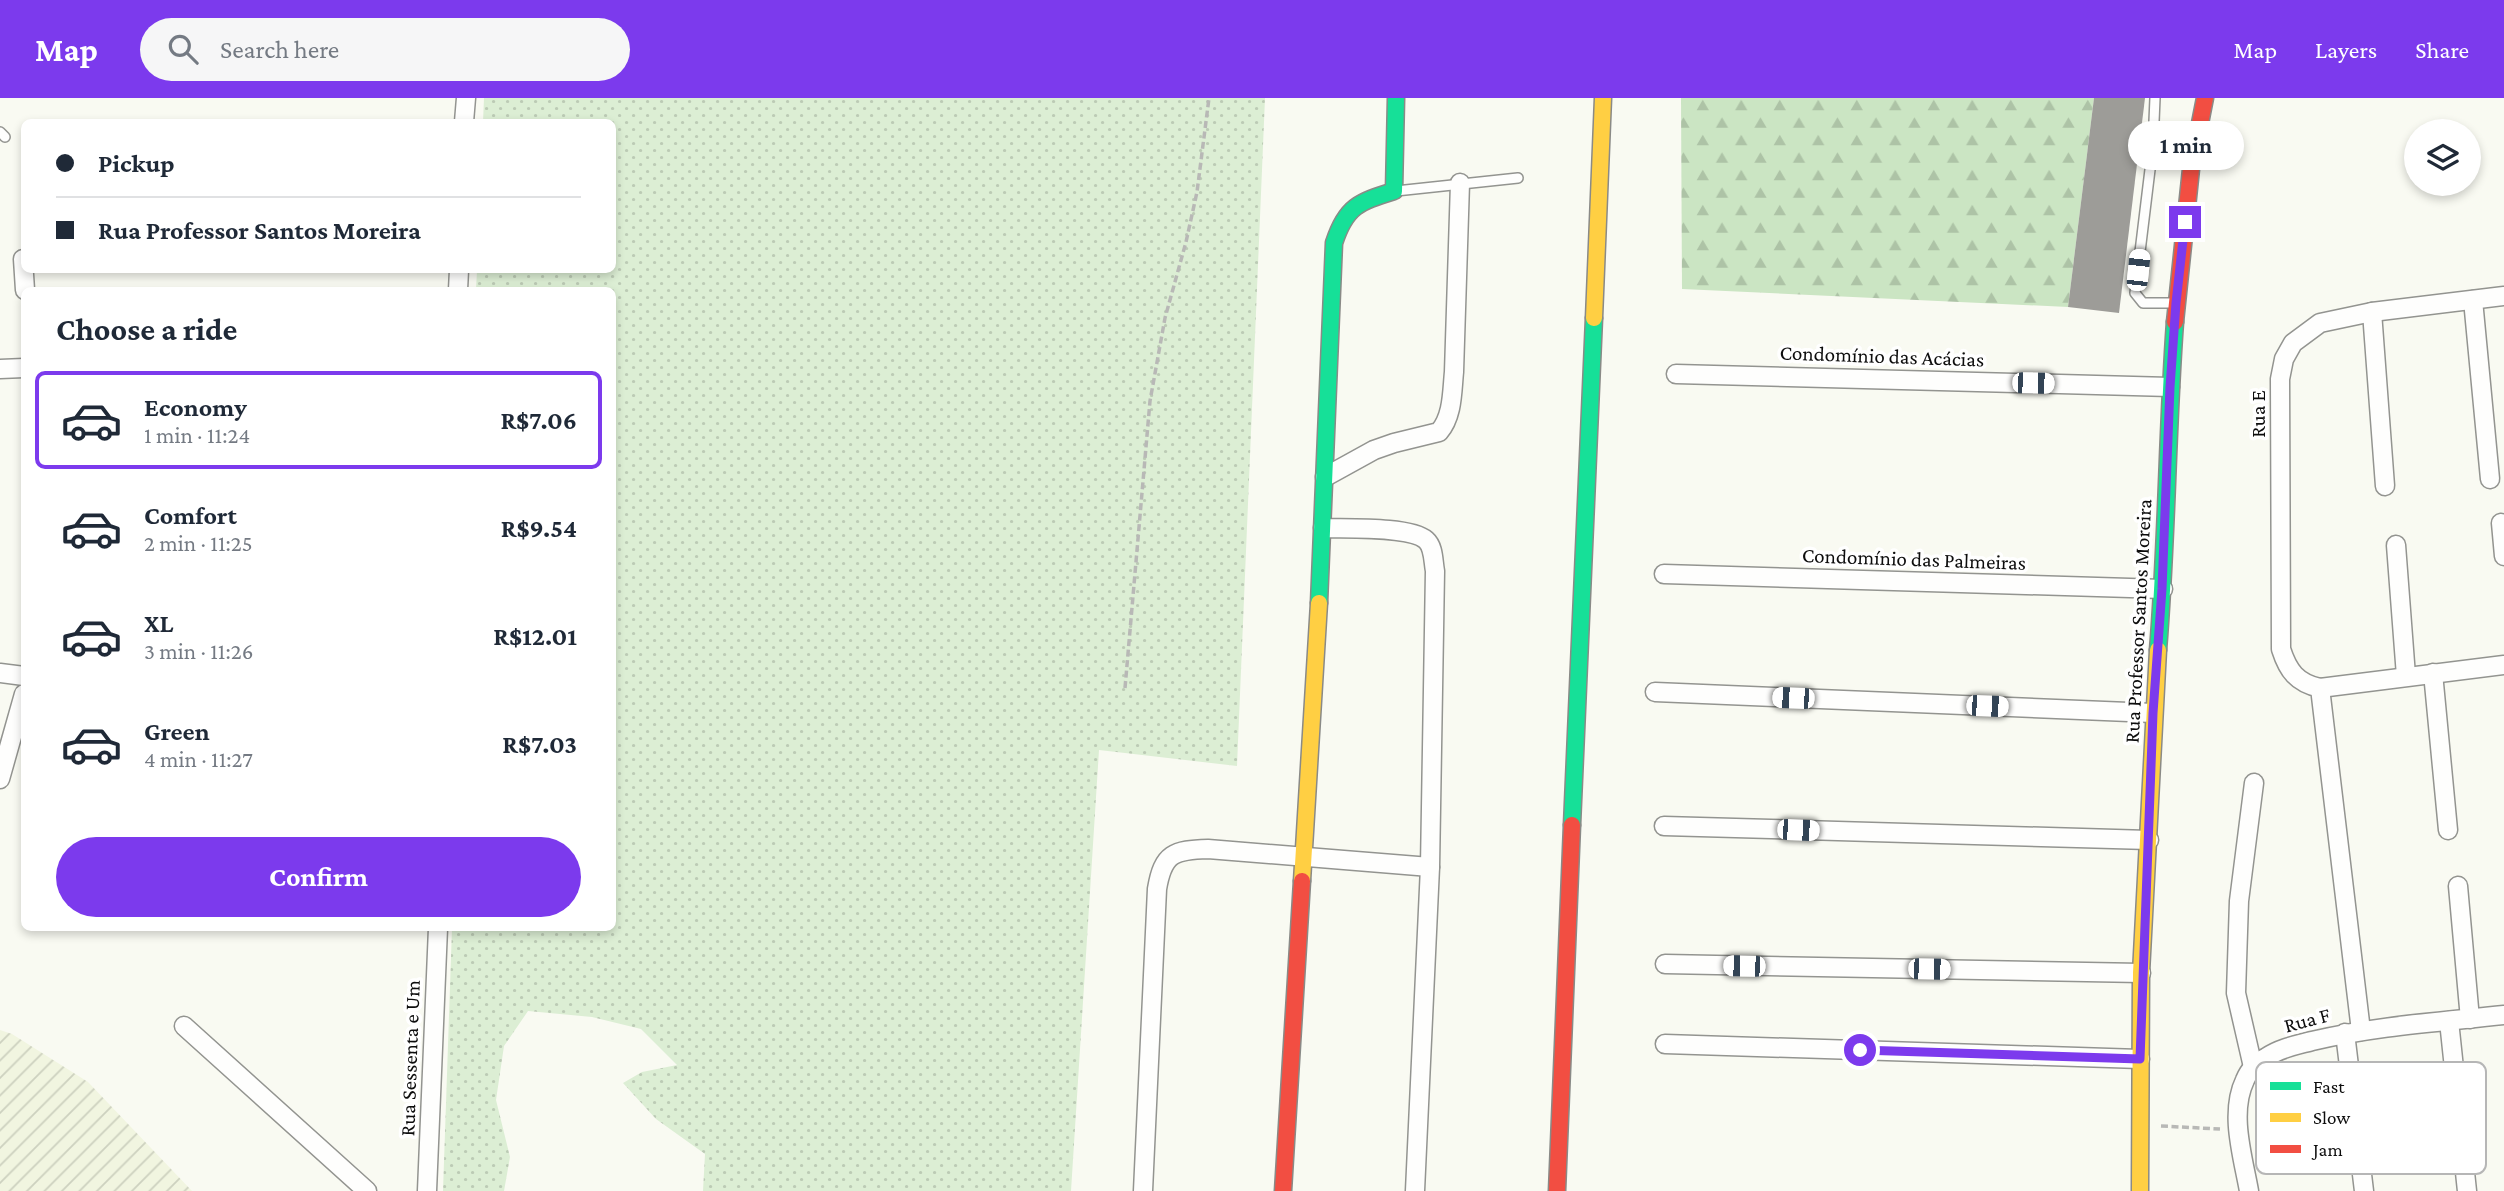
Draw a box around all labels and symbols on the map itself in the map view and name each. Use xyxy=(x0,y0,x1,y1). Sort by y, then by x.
callout: 1 min xyxy=(2127,121,2243,170)
route end xyxy=(2169,206,2201,238)
car xyxy=(2126,248,2151,292)
street label: Condomínio das Acácias xyxy=(1779,340,1985,372)
car xyxy=(2012,372,2055,394)
street label: Rua E xyxy=(2246,390,2270,438)
street label: Rua Professor Santos Moreira xyxy=(2120,498,2156,744)
street label: Condomínio das Palmeiras xyxy=(1802,543,2026,575)
car xyxy=(1772,687,1815,709)
car xyxy=(1966,695,2009,717)
car xyxy=(1777,819,1820,841)
car xyxy=(1723,955,1766,977)
car xyxy=(1908,958,1951,980)
street label: Rua Sessenta e Um xyxy=(395,979,425,1137)
street label: Rua F xyxy=(2281,1002,2333,1038)
route start xyxy=(1844,1034,1876,1066)
legend xyxy=(2256,1062,2486,1174)
text: Fast xyxy=(2313,1076,2345,1097)
text: Slow xyxy=(2313,1107,2350,1128)
text: Jam xyxy=(2311,1139,2343,1160)

